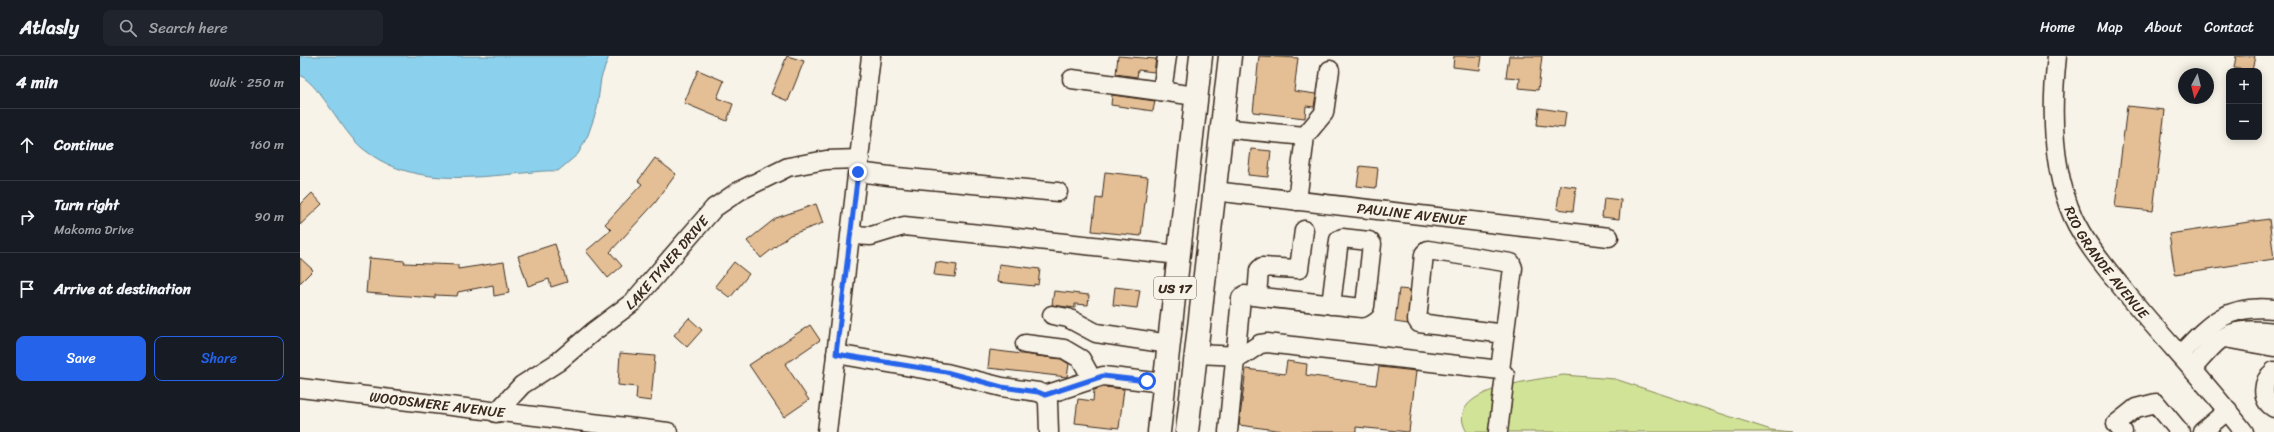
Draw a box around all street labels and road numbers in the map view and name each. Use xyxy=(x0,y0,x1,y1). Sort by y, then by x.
street label: PAULINE AVENUE xyxy=(1356,195,1469,233)
street label: RIO GRANDE AVENUE xyxy=(2057,202,2156,326)
street label: LAKE TYNER DRIVE xyxy=(620,209,716,316)
road number: US 17 xyxy=(1154,277,1196,299)
street label: WOODSMERE AVENUE xyxy=(368,384,507,425)

